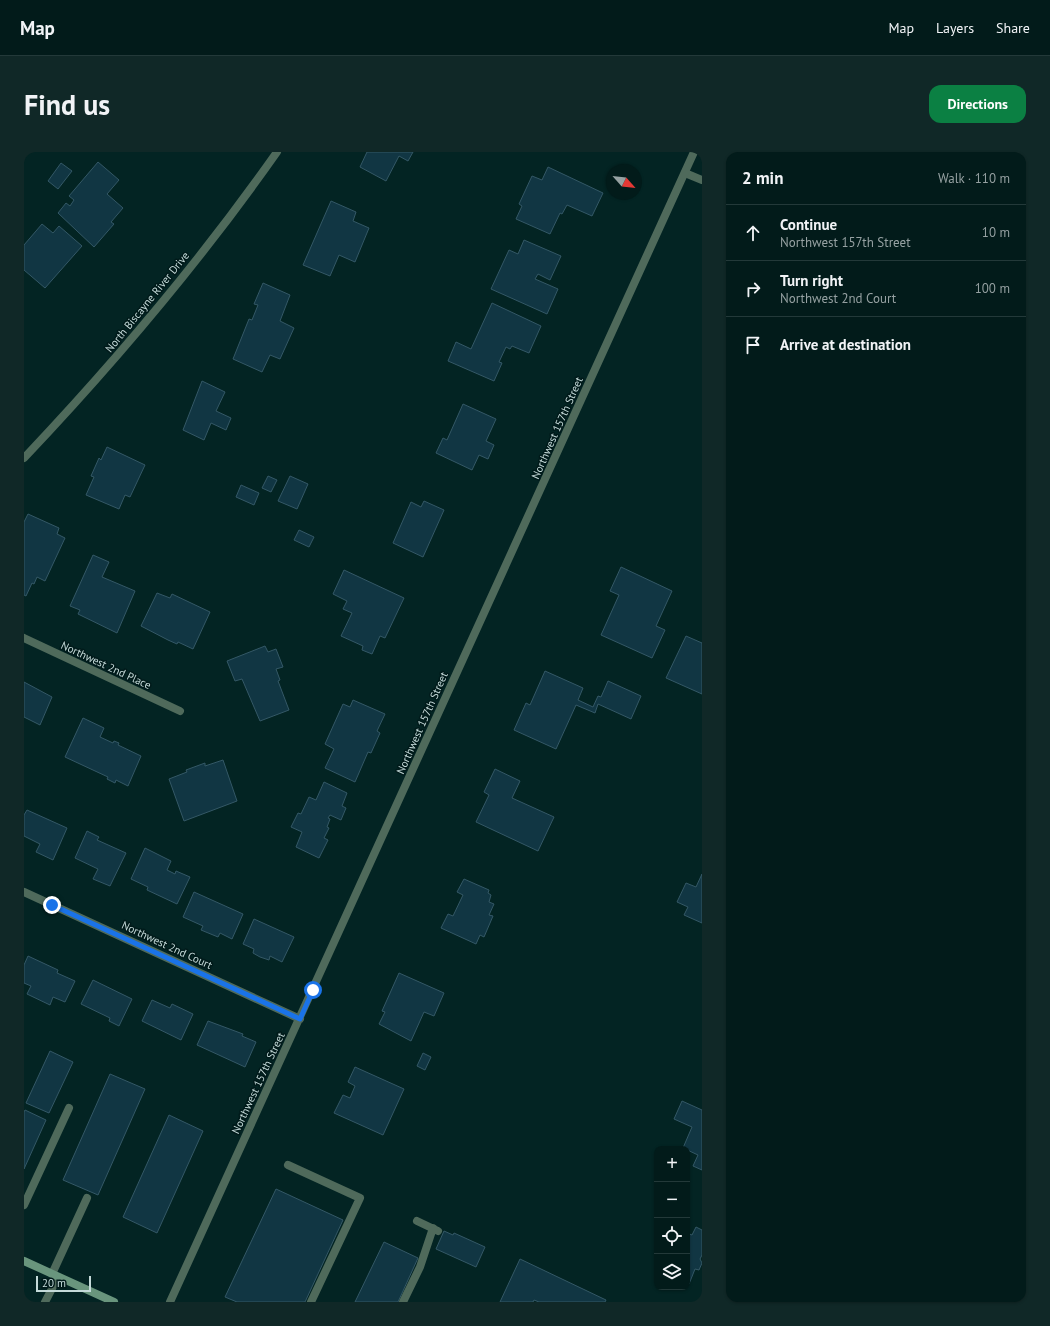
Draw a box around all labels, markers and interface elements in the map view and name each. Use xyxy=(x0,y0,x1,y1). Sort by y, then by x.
text: Map xyxy=(20,16,55,40)
text: Map xyxy=(888,19,914,37)
text: Layers xyxy=(936,19,974,37)
text: Share xyxy=(996,19,1030,37)
button: Directions xyxy=(929,85,1026,123)
text: Find us xyxy=(24,86,110,123)
north arrow xyxy=(606,164,642,200)
text: 2 min xyxy=(742,167,783,189)
text: Walk · 110 m xyxy=(938,170,1010,187)
text: Continue xyxy=(780,215,837,234)
icon: ahead xyxy=(742,222,764,244)
text: 10 m xyxy=(982,224,1010,241)
text: Northwest 157th Street xyxy=(780,234,911,251)
street label: North Biscayne River Drive xyxy=(102,248,192,355)
text: Turn right xyxy=(780,271,843,290)
icon: right xyxy=(742,278,764,300)
text: 100 m xyxy=(975,280,1010,297)
text: Northwest 2nd Court xyxy=(780,290,896,307)
icon: arrive xyxy=(742,334,764,356)
text: Arrive at destination xyxy=(780,335,911,354)
street label: Northwest 157th Street xyxy=(528,374,586,481)
street label: Northwest 2nd Place xyxy=(59,638,154,692)
street label: Northwest 157th Street xyxy=(393,669,451,776)
route end xyxy=(43,896,61,914)
street label: Northwest 2nd Court xyxy=(119,918,215,972)
route start xyxy=(304,981,322,999)
street label: Northwest 157th Street xyxy=(228,1030,288,1136)
map controls xyxy=(654,1146,690,1290)
button: + xyxy=(654,1146,690,1182)
button: − xyxy=(654,1182,690,1218)
button: locate xyxy=(654,1218,690,1254)
button: layers xyxy=(654,1254,690,1290)
scale bar xyxy=(36,1274,91,1293)
text: 20 m xyxy=(42,1276,66,1290)

